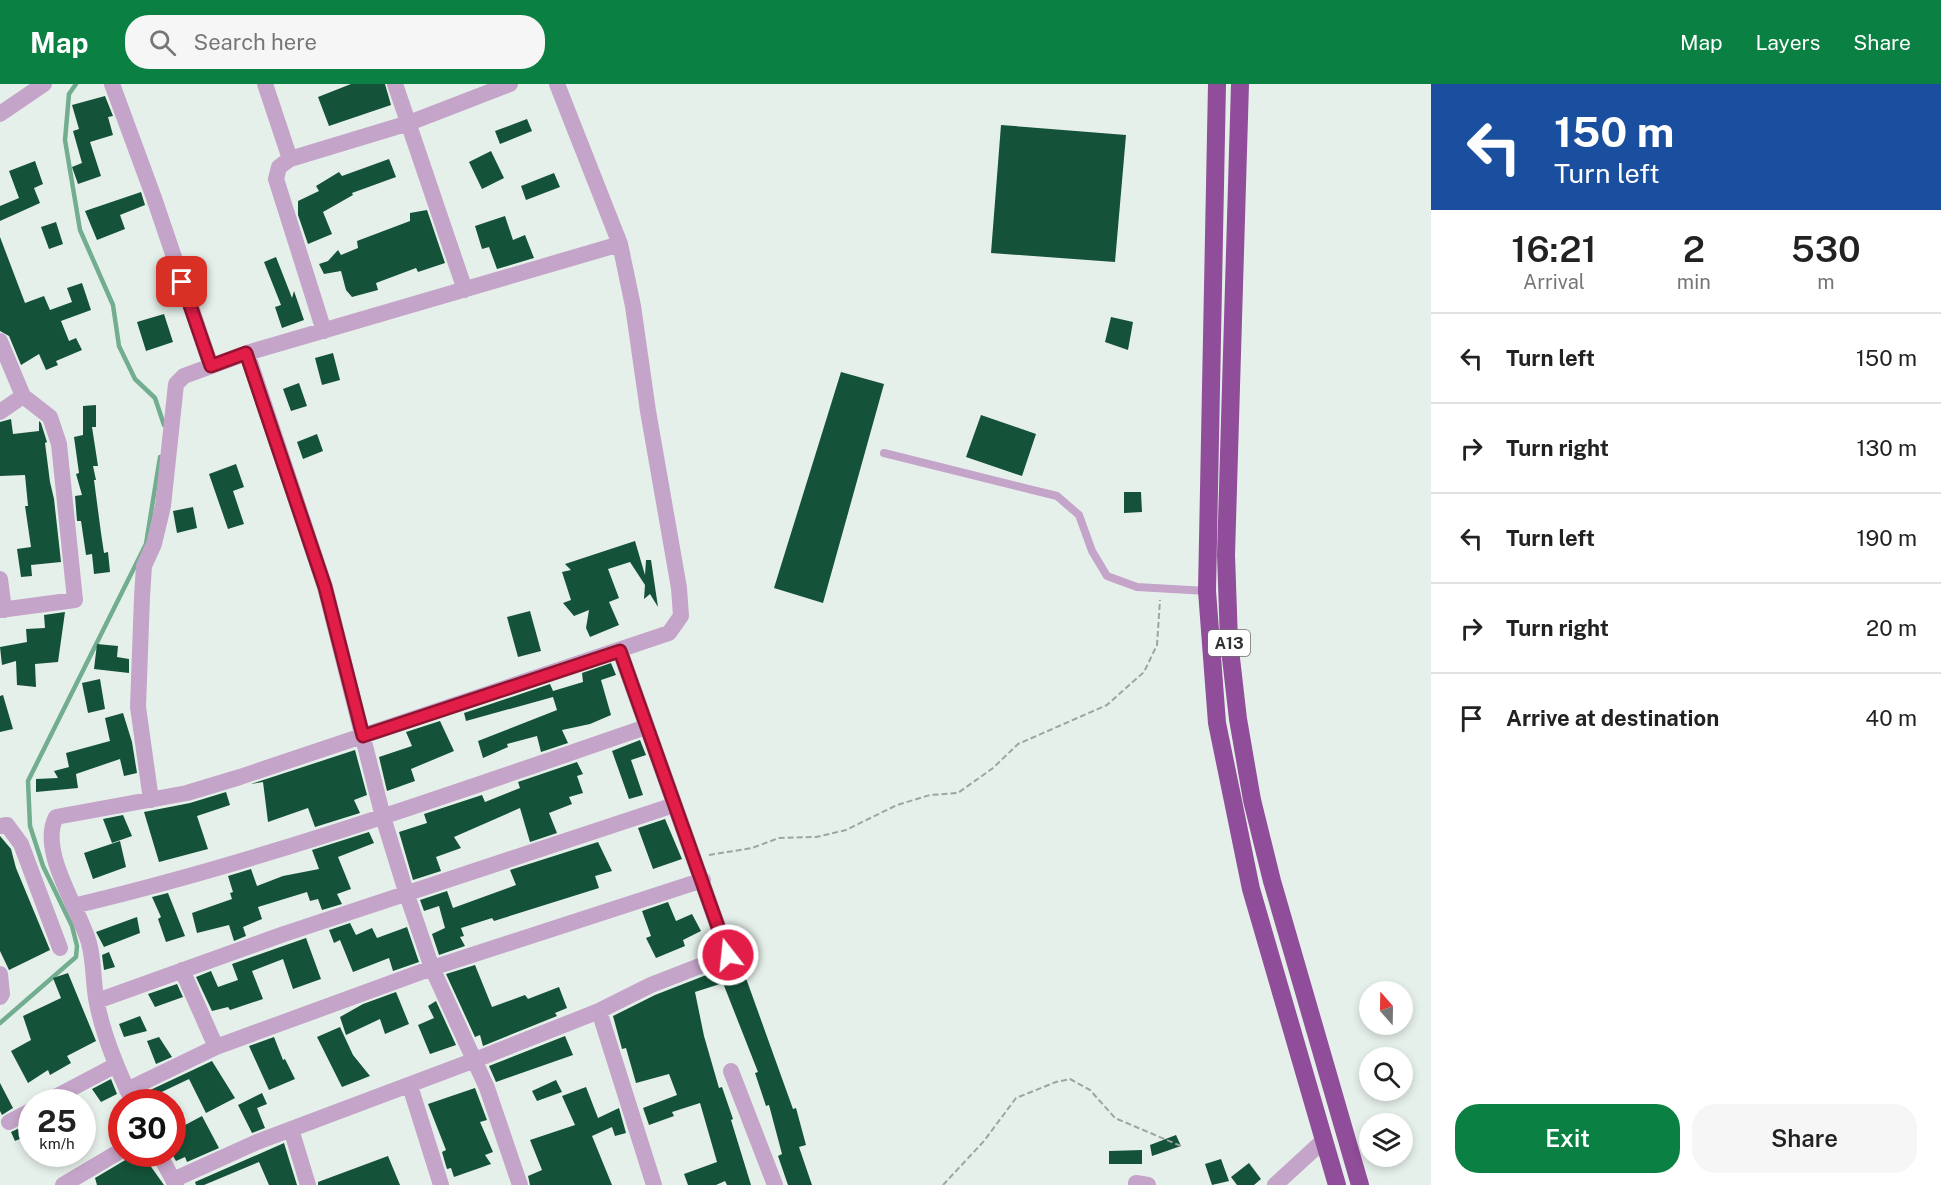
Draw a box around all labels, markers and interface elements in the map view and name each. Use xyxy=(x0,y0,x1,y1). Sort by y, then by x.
search box xyxy=(125,15,545,69)
text: Map xyxy=(30,26,89,59)
icon: search xyxy=(146,26,179,59)
text: Search here xyxy=(194,29,317,55)
text: Map xyxy=(1680,30,1723,55)
text: Layers xyxy=(1756,30,1820,55)
text: Share xyxy=(1853,30,1911,55)
text: 150 m xyxy=(1554,107,1674,156)
icon: left xyxy=(1455,108,1533,186)
text: Turn left xyxy=(1554,157,1660,189)
text: 16:21 xyxy=(1511,228,1597,270)
text: 2 xyxy=(1683,228,1705,270)
text: 530 xyxy=(1791,228,1861,270)
pin xyxy=(156,256,207,307)
icon: arrive xyxy=(165,265,198,298)
text: Arrival xyxy=(1523,270,1585,294)
text: min xyxy=(1677,270,1711,294)
text: m xyxy=(1817,270,1835,294)
icon: left xyxy=(1455,342,1488,375)
text: Turn left xyxy=(1506,345,1595,371)
text: 150 m xyxy=(1856,345,1917,371)
icon: right xyxy=(1455,432,1488,465)
text: Turn right xyxy=(1506,435,1609,461)
text: 130 m xyxy=(1856,435,1917,461)
icon: left xyxy=(1455,522,1488,555)
text: Turn left xyxy=(1506,525,1595,551)
text: 190 m xyxy=(1857,525,1917,551)
icon: right xyxy=(1455,612,1488,645)
text: Turn right xyxy=(1506,615,1609,641)
text: 20 m xyxy=(1866,615,1917,641)
road number: A13 xyxy=(1208,630,1250,656)
icon: arrive xyxy=(1455,702,1488,735)
text: Arrive at destination xyxy=(1506,705,1719,731)
text: 40 m xyxy=(1865,705,1917,731)
position arrow xyxy=(696,923,760,987)
north arrow xyxy=(1359,981,1413,1035)
map controls xyxy=(1359,981,1413,1167)
button: search xyxy=(1359,1047,1413,1101)
speed limit sign: 30 xyxy=(108,1089,186,1167)
text: 25 xyxy=(37,1103,77,1139)
button: Exit xyxy=(1455,1104,1680,1173)
button: Share xyxy=(1692,1104,1917,1173)
button: layers xyxy=(1359,1113,1413,1167)
text: km/h xyxy=(39,1135,75,1152)

